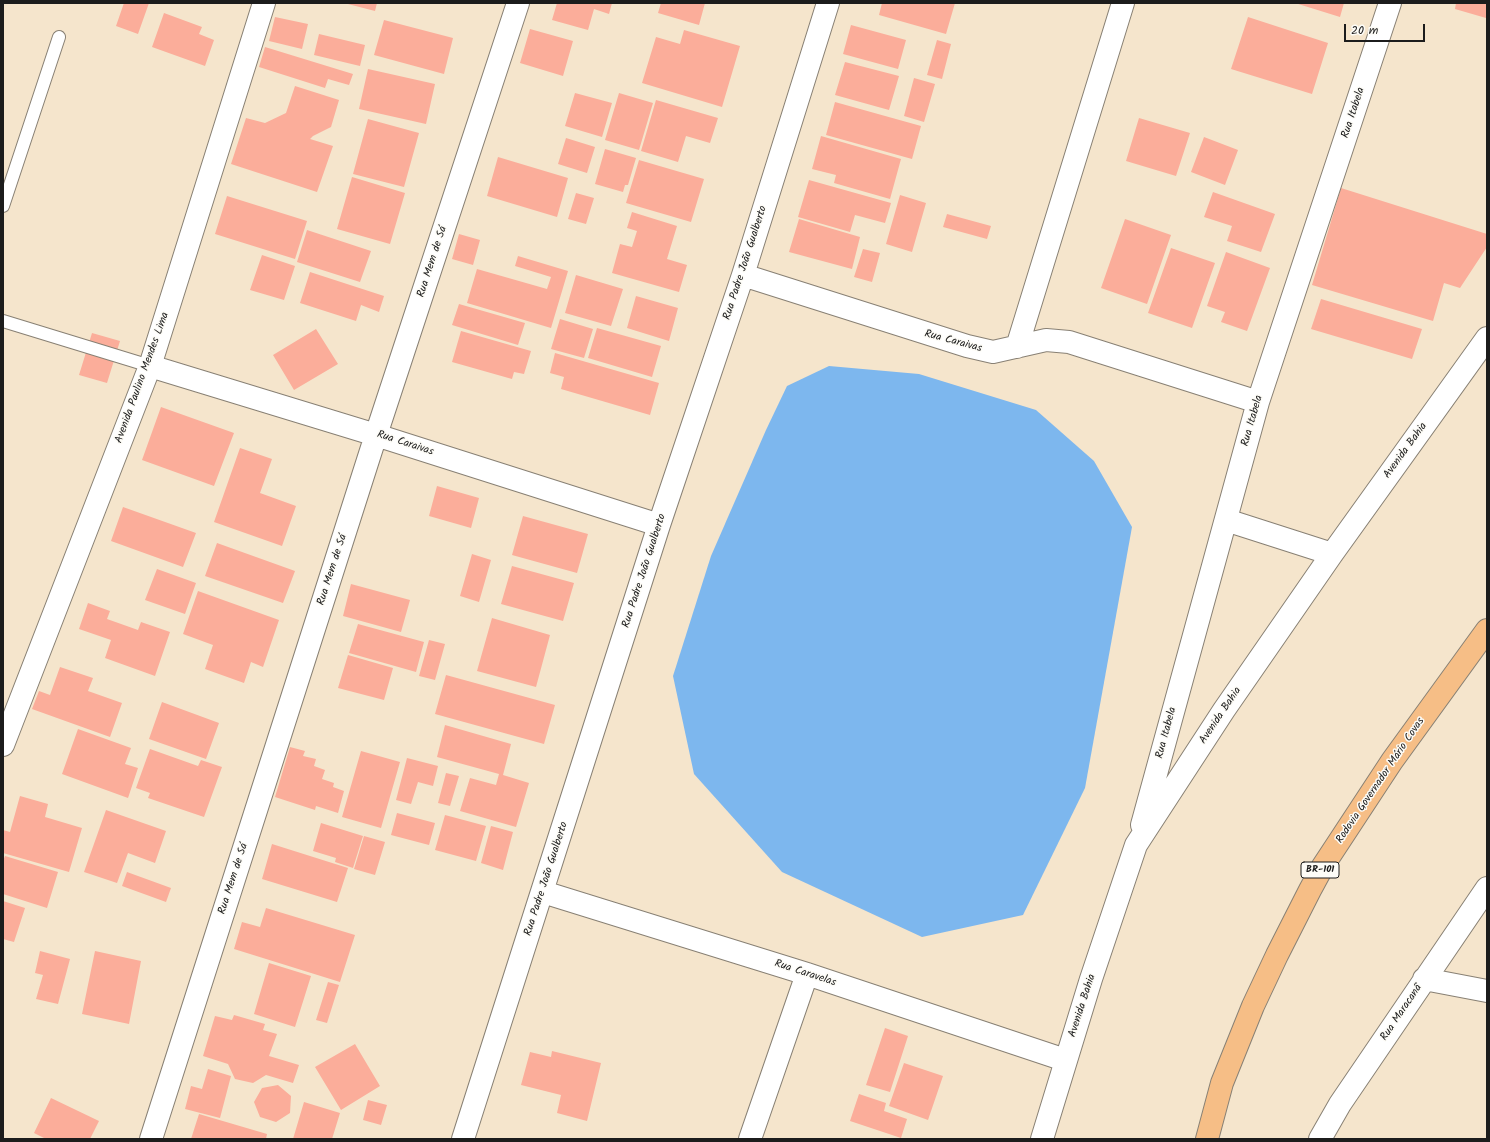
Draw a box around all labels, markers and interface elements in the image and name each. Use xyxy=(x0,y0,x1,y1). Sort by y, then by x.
scale bar xyxy=(1346,16,1427,42)
text: 20 m xyxy=(1351,21,1378,40)
street label: Rua Itabela xyxy=(1340,86,1368,140)
street label: Rua Padre João Gualberto xyxy=(721,204,771,322)
street label: Rua Mem de Sá xyxy=(415,225,451,299)
street label: Avenida Paulino Mendes Lima xyxy=(113,311,173,445)
street label: Rua Caraivas xyxy=(923,328,983,356)
street label: Rua Itabela xyxy=(1239,394,1267,448)
street label: Avenida Bahia xyxy=(1381,421,1431,481)
street label: Rua Caraivas xyxy=(375,429,435,459)
street label: Rua Padre João Gualberto xyxy=(620,512,670,630)
street label: Rua Mem de Sá xyxy=(315,533,351,607)
street label: Avenida Bahia xyxy=(1197,685,1245,747)
street label: Rua Itabela xyxy=(1154,706,1180,760)
street label: Rodovia Governador Mário Covas xyxy=(1334,716,1428,846)
street label: Rua Padre João Gualberto xyxy=(522,820,572,938)
street label: Rua Mem de Sá xyxy=(216,842,252,916)
road number: BR-101 xyxy=(1301,862,1339,878)
street label: Rua Caravelas xyxy=(773,958,837,990)
street label: Avenida Bahia xyxy=(1067,973,1099,1039)
street label: Rua Maracanã xyxy=(1378,982,1426,1044)

